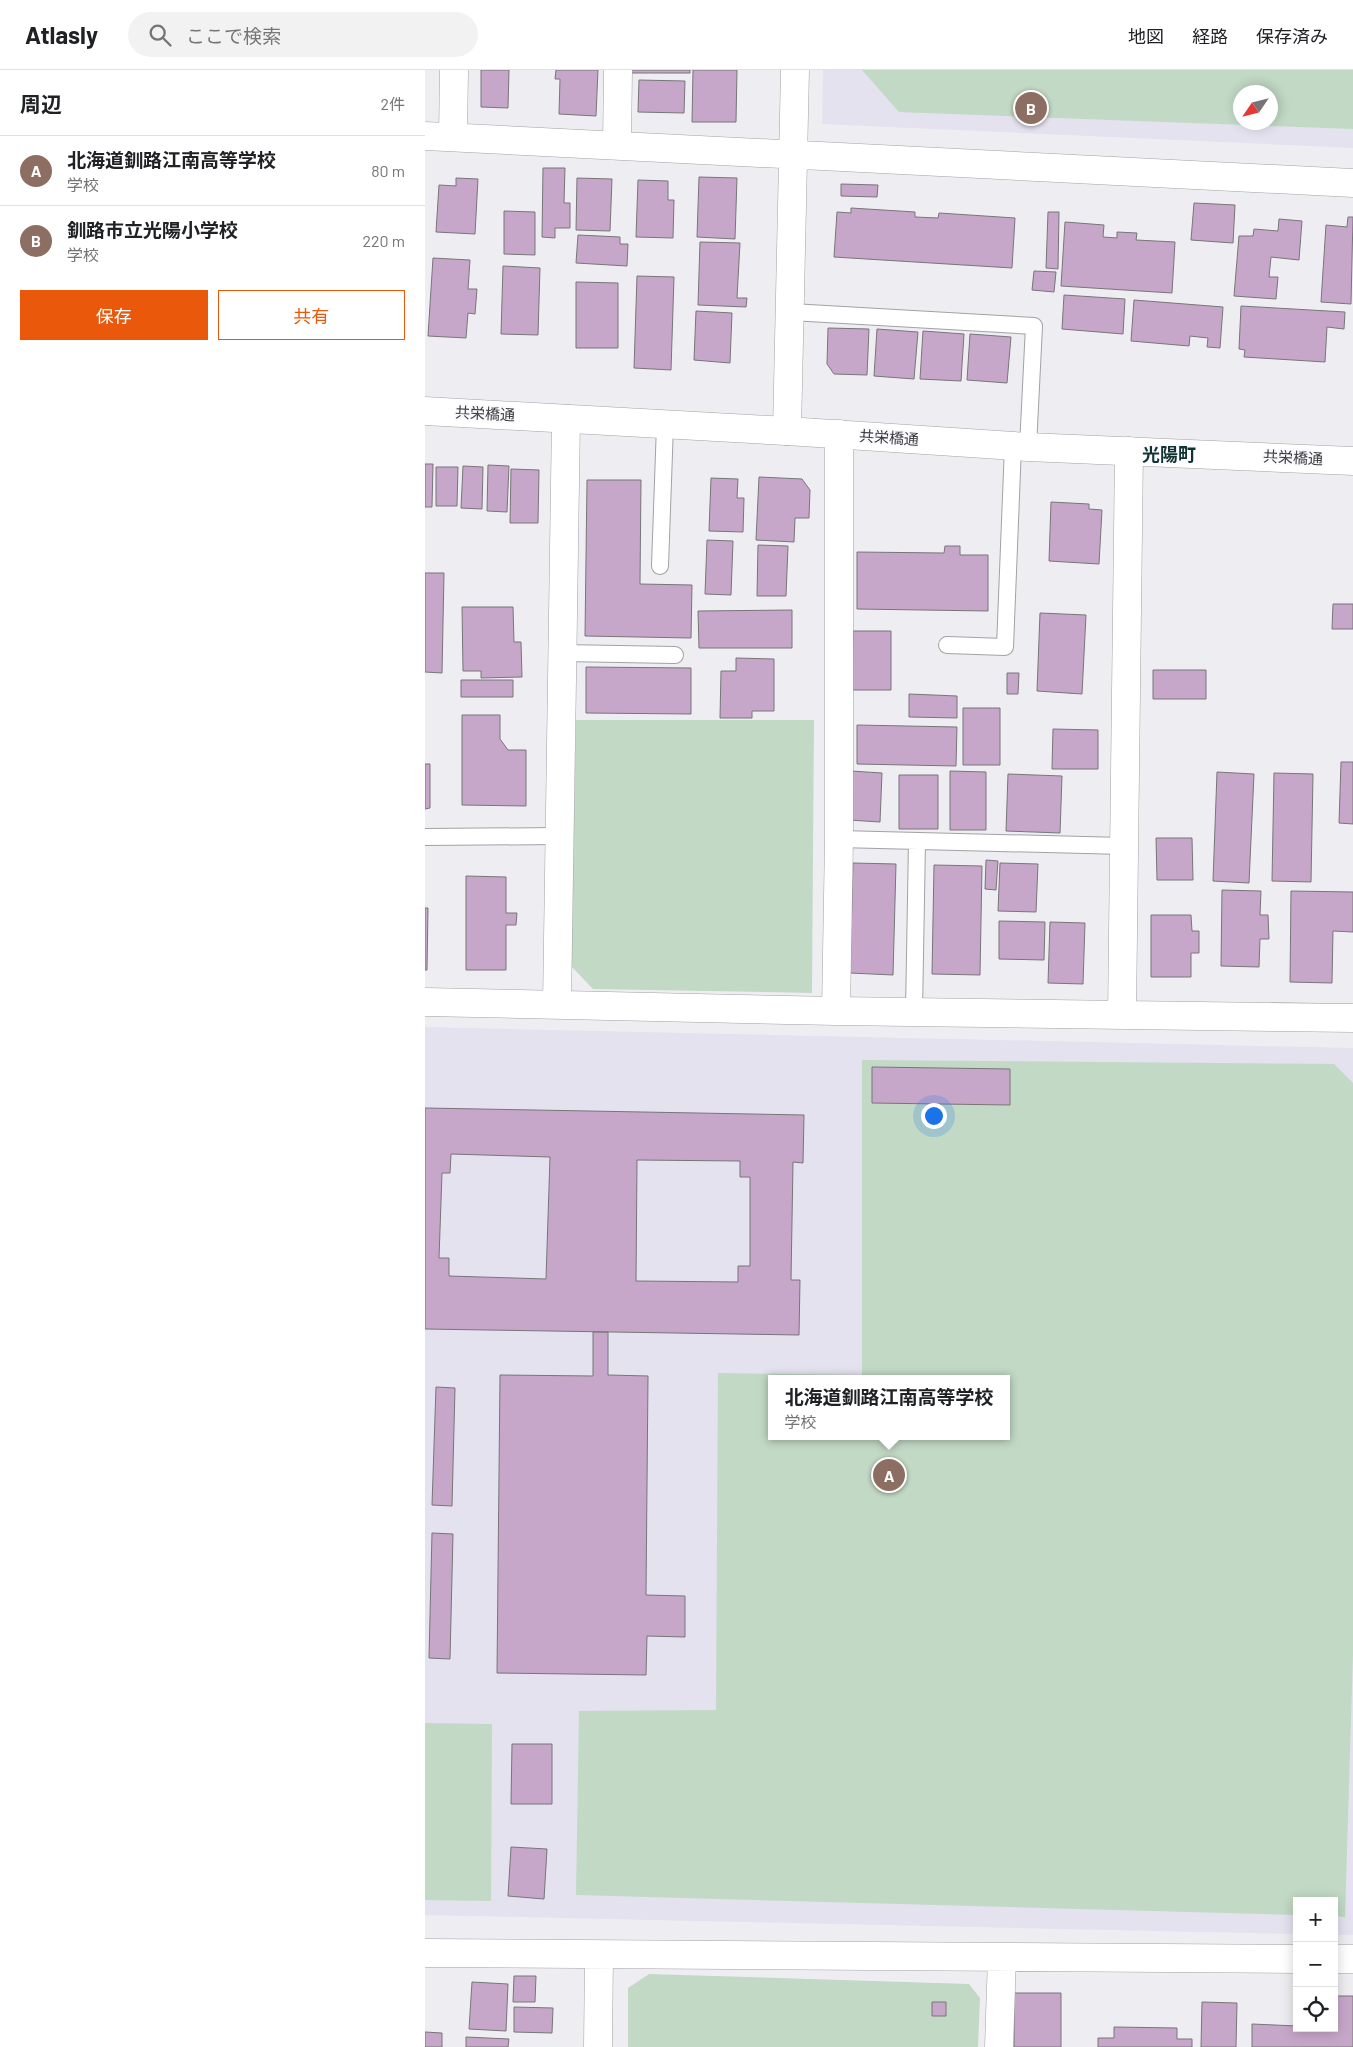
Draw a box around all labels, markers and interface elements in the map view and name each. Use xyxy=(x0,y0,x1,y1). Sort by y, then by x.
search box xyxy=(128,12,478,57)
text: Atlasly xyxy=(25,20,98,49)
icon: search xyxy=(146,21,174,49)
text: ここで検索 xyxy=(186,24,281,47)
text: 地図 xyxy=(1128,25,1164,47)
text: 経路 xyxy=(1192,25,1228,47)
text: 保存済み xyxy=(1256,25,1328,47)
north arrow xyxy=(1233,85,1278,130)
pin: B xyxy=(1015,89,1047,127)
text: 周辺 xyxy=(20,91,62,116)
text: 2件 xyxy=(380,94,405,113)
text: 北海道釧路江南高等学校 xyxy=(67,148,276,171)
text: A xyxy=(31,161,41,180)
text: 80 m xyxy=(371,161,405,180)
text: 学校 xyxy=(67,175,99,194)
text: 釧路市立光陽小学校 xyxy=(67,218,238,241)
text: B xyxy=(31,231,41,250)
text: 220 m xyxy=(362,231,405,250)
text: 学校 xyxy=(67,245,99,264)
button: 保存 xyxy=(20,290,208,340)
button: 共有 xyxy=(218,290,405,340)
street label: 共栄橋通 xyxy=(455,402,515,424)
street label: 共栄橋通 xyxy=(859,426,920,448)
district label: 光陽町 xyxy=(1142,443,1196,465)
street label: 共栄橋通 xyxy=(1263,446,1323,468)
your location xyxy=(921,1103,947,1129)
popup xyxy=(768,1375,1010,1440)
text: 北海道釧路江南高等学校 xyxy=(784,1385,994,1408)
text: 学校 xyxy=(784,1412,817,1431)
pin: A xyxy=(873,1456,905,1494)
map controls xyxy=(1293,1897,1338,2032)
button: + xyxy=(1293,1897,1338,1942)
button: − xyxy=(1293,1942,1338,1987)
button: locate xyxy=(1293,1987,1338,2032)

